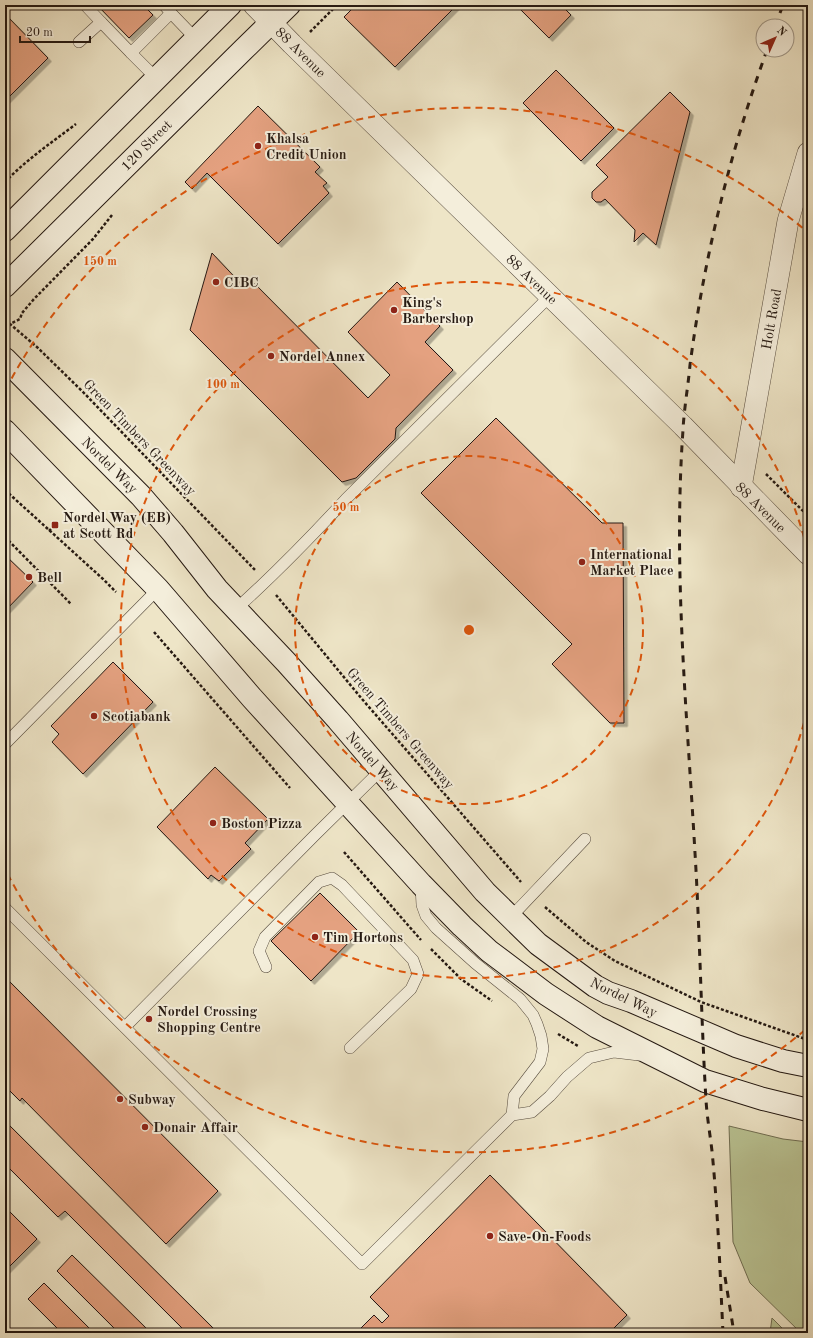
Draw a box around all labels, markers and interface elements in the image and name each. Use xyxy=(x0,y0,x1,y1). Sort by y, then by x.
scale bar xyxy=(20,18,90,44)
north arrow xyxy=(755,18,795,58)
street label: 88 Avenue xyxy=(272,25,328,81)
text: N xyxy=(774,25,788,39)
text: 20 m xyxy=(26,27,53,39)
street label: 120 Street xyxy=(119,118,175,174)
place label: Khalsa Credit Union xyxy=(266,132,347,162)
marker: Khalsa Credit Union xyxy=(253,141,263,151)
street label: 88 Avenue xyxy=(503,252,559,307)
text: 150 m xyxy=(83,255,117,268)
place label: CIBC xyxy=(224,276,259,290)
marker: CIBC xyxy=(211,277,221,287)
street label: Holt Road xyxy=(760,288,784,351)
place label: King's Barbershop xyxy=(402,296,474,326)
marker: King's Barbershop xyxy=(389,305,399,315)
place label: Nordel Annex xyxy=(279,350,365,364)
marker: Nordel Annex xyxy=(266,351,276,361)
street label: Green Timbers Greenway xyxy=(80,377,199,499)
text: 100 m xyxy=(206,379,240,391)
street label: Nordel Way xyxy=(79,435,140,497)
street label: 88 Avenue xyxy=(732,480,788,536)
text: 50 m xyxy=(333,501,360,514)
place label: Nordel Way (EB) at Scott Rd xyxy=(63,511,171,541)
marker: Nordel Way (EB) at Scott Rd xyxy=(50,520,60,530)
place label: International Market Place xyxy=(590,548,674,578)
marker: International Market Place xyxy=(577,557,587,567)
place label: Bell xyxy=(37,571,62,585)
marker: Bell xyxy=(24,572,34,582)
centre of rings xyxy=(462,623,476,637)
street label: Green Timbers Greenway xyxy=(344,665,457,792)
place label: Scotiabank xyxy=(102,710,171,724)
marker: Scotiabank xyxy=(89,711,99,721)
street label: Nordel Way xyxy=(343,730,402,794)
place label: Boston Pizza xyxy=(221,817,302,831)
marker: Boston Pizza xyxy=(208,818,218,828)
place label: Tim Hortons xyxy=(323,931,403,945)
marker: Tim Hortons xyxy=(310,932,320,942)
street label: Nordel Way xyxy=(588,976,660,1020)
place label: Nordel Crossing Shopping Centre xyxy=(157,1005,261,1035)
marker: Nordel Crossing Shopping Centre xyxy=(144,1014,154,1024)
place label: Subway xyxy=(128,1093,176,1107)
marker: Subway xyxy=(115,1094,125,1104)
place label: Donair Affair xyxy=(153,1121,238,1135)
marker: Donair Affair xyxy=(140,1122,150,1132)
place label: Save-On-Foods xyxy=(498,1230,591,1244)
marker: Save-On-Foods xyxy=(485,1231,495,1241)

